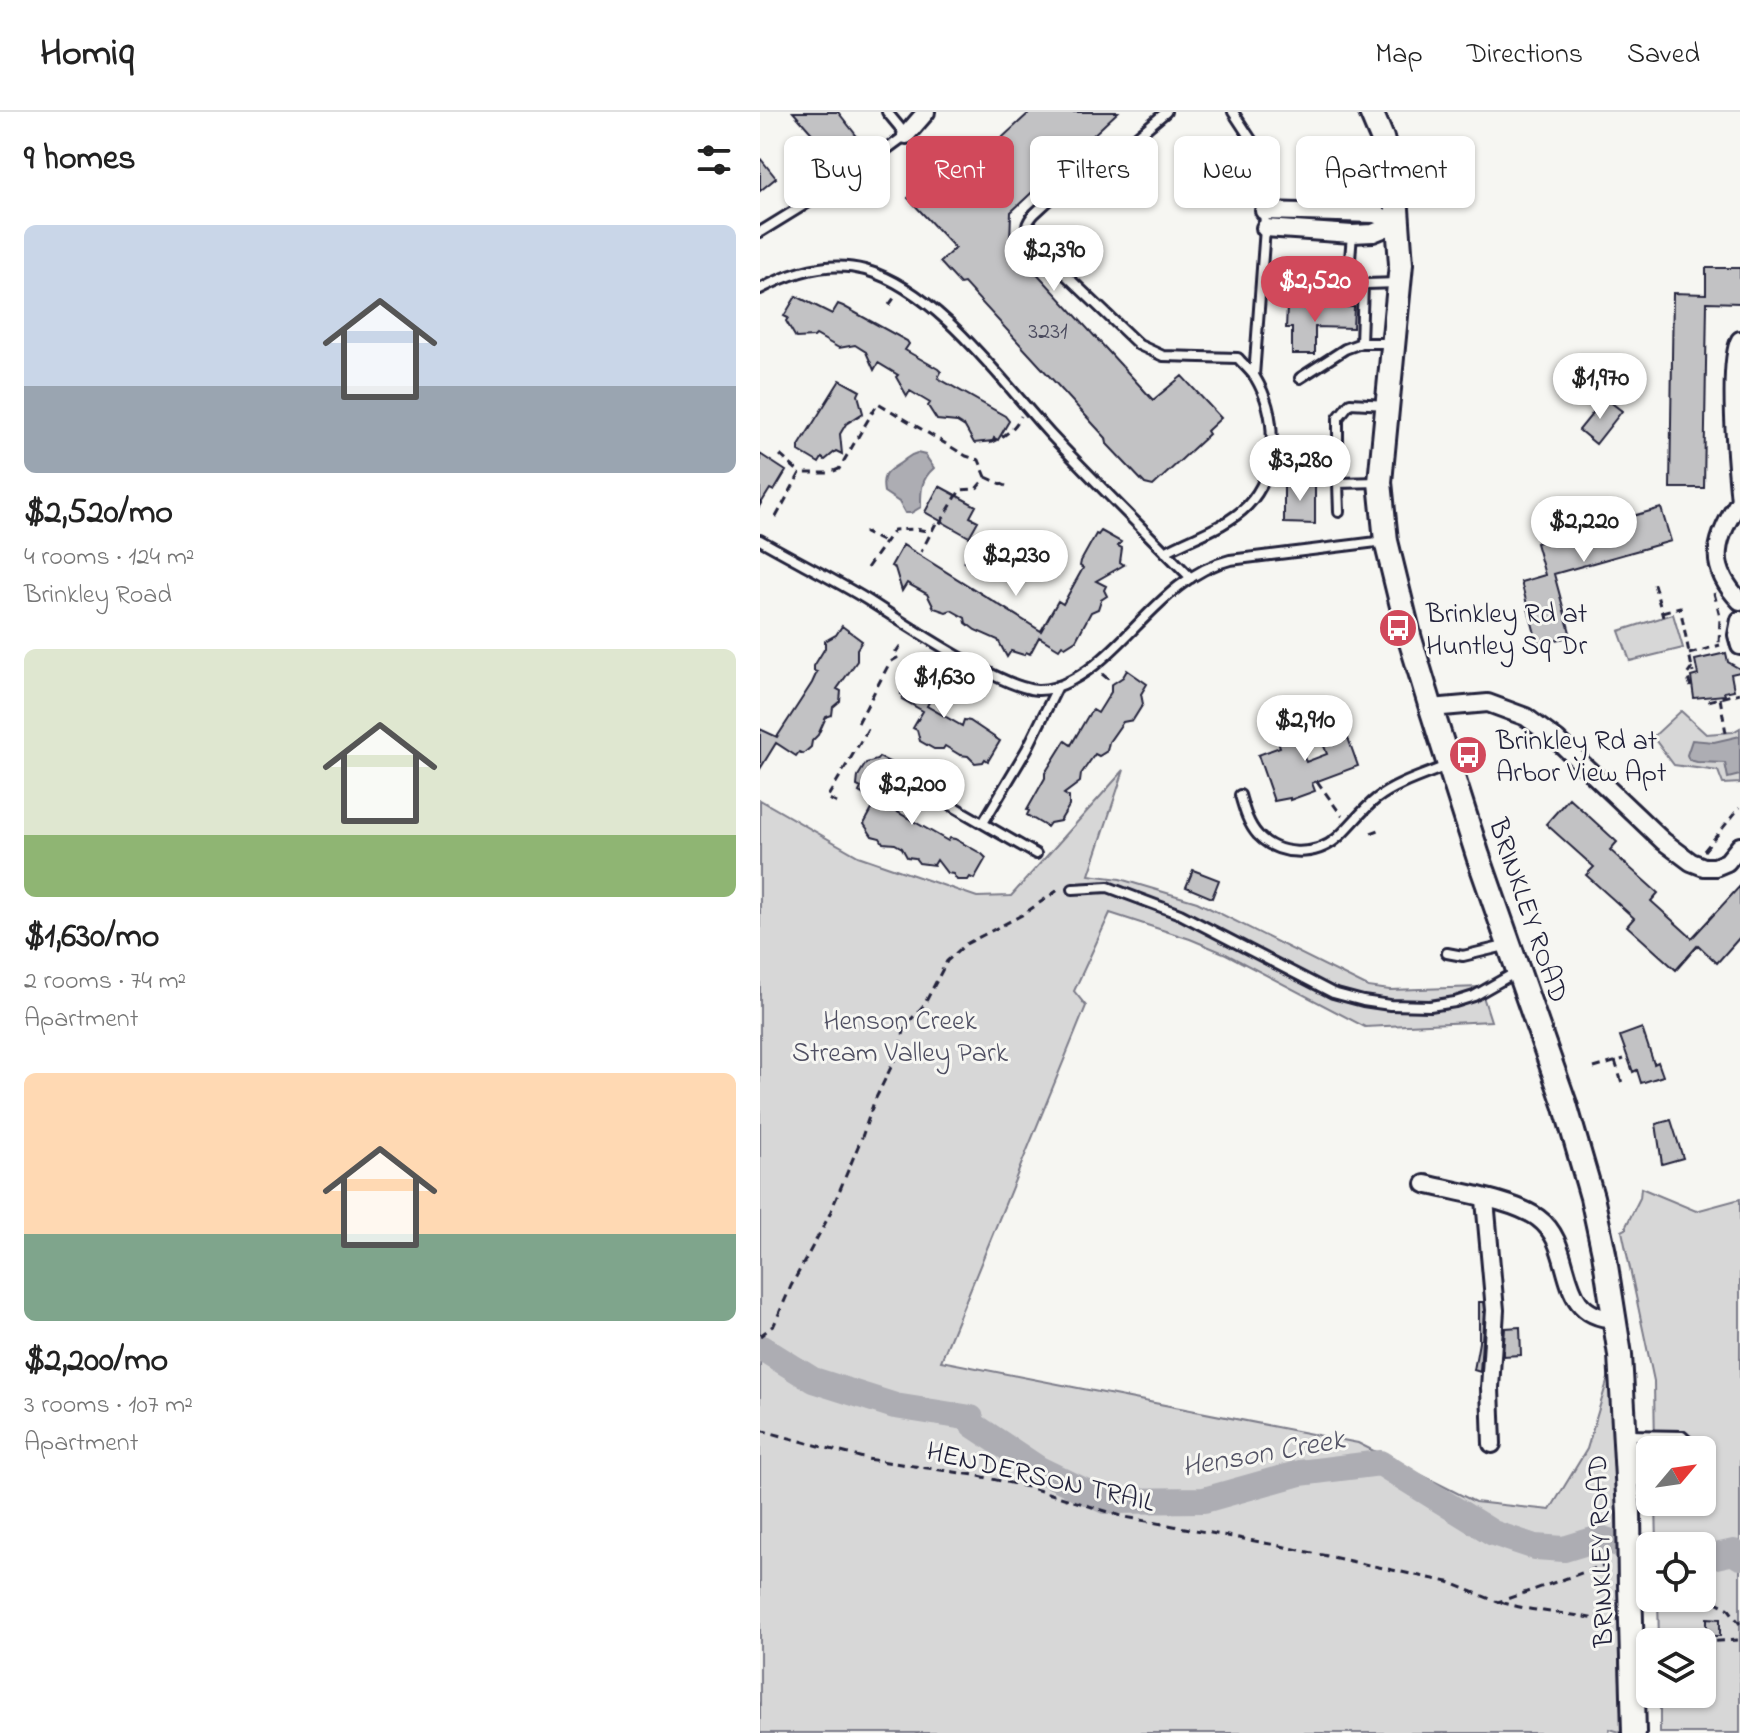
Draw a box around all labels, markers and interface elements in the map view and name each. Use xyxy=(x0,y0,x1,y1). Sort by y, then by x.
text: Homiq xyxy=(40,27,134,83)
text: Map xyxy=(1375,35,1423,76)
text: Directions xyxy=(1467,35,1583,76)
text: Saved xyxy=(1627,35,1700,76)
text: 9 homes xyxy=(24,135,136,185)
chip: Buy xyxy=(784,136,890,208)
chip: Rent xyxy=(906,136,1014,208)
chip: Filters xyxy=(1030,136,1158,208)
chip: New xyxy=(1174,136,1280,208)
chip: Apartment xyxy=(1296,136,1475,208)
icon: filters xyxy=(692,138,736,182)
pin: $2,390 xyxy=(989,225,1119,293)
text: $2,390 xyxy=(1023,232,1085,270)
pin: $2,520 xyxy=(1250,256,1380,324)
text: $2,520 xyxy=(1279,263,1351,301)
icon: home xyxy=(308,277,452,421)
house number: 3231 xyxy=(1028,315,1068,350)
pin: $1,970 xyxy=(1535,353,1665,421)
text: $1,970 xyxy=(1571,360,1629,398)
pin: $3,280 xyxy=(1235,435,1365,503)
text: $3,280 xyxy=(1268,442,1332,480)
text: $2,520/mo xyxy=(24,489,173,539)
pin: $2,220 xyxy=(1519,496,1649,564)
text: $2,220 xyxy=(1549,503,1619,541)
pin: $2,230 xyxy=(951,530,1081,598)
text: $2,230 xyxy=(982,537,1050,575)
text: 4 rooms · 124 m² xyxy=(24,539,195,577)
text: Brinkley Road xyxy=(24,577,172,615)
place label: Brinkley Rd at Huntley Sq Dr xyxy=(1425,595,1587,668)
bus stop icon: Brinkley Rd at Huntley Sq Dr xyxy=(1377,607,1419,649)
pin: $1,630 xyxy=(879,652,1009,720)
text: $1,630 xyxy=(913,659,975,697)
pin: $2,910 xyxy=(1240,695,1370,763)
icon: home xyxy=(308,701,452,845)
text: $2,910 xyxy=(1275,702,1335,740)
place label: Brinkley Rd at Arbor View Apt xyxy=(1495,722,1666,795)
bus stop icon: Brinkley Rd at Arbor View Apt xyxy=(1447,734,1489,776)
pin: $2,200 xyxy=(847,759,977,827)
text: $2,200 xyxy=(878,766,946,804)
street label: BRINKLEY ROAD xyxy=(1476,812,1577,1009)
text: $1,630/mo xyxy=(24,913,160,963)
text: 2 rooms · 74 m² xyxy=(24,963,186,1001)
text: Apartment xyxy=(24,1001,138,1039)
park label: Henson Creek Stream Valley Park xyxy=(792,1002,1009,1075)
icon: home xyxy=(308,1125,452,1269)
text: $2,200/mo xyxy=(24,1337,168,1387)
text: 3 rooms · 107 m² xyxy=(24,1387,193,1425)
water label: Henson Creek xyxy=(1179,1419,1350,1491)
text: Apartment xyxy=(24,1425,138,1463)
street label: HENDERSON TRAIL xyxy=(922,1432,1159,1525)
north arrow xyxy=(1636,1436,1716,1516)
map controls xyxy=(1636,1436,1716,1708)
street label: BRINKLEY ROAD xyxy=(1579,1454,1626,1649)
button: locate xyxy=(1636,1532,1716,1612)
button: layers xyxy=(1636,1628,1716,1708)

